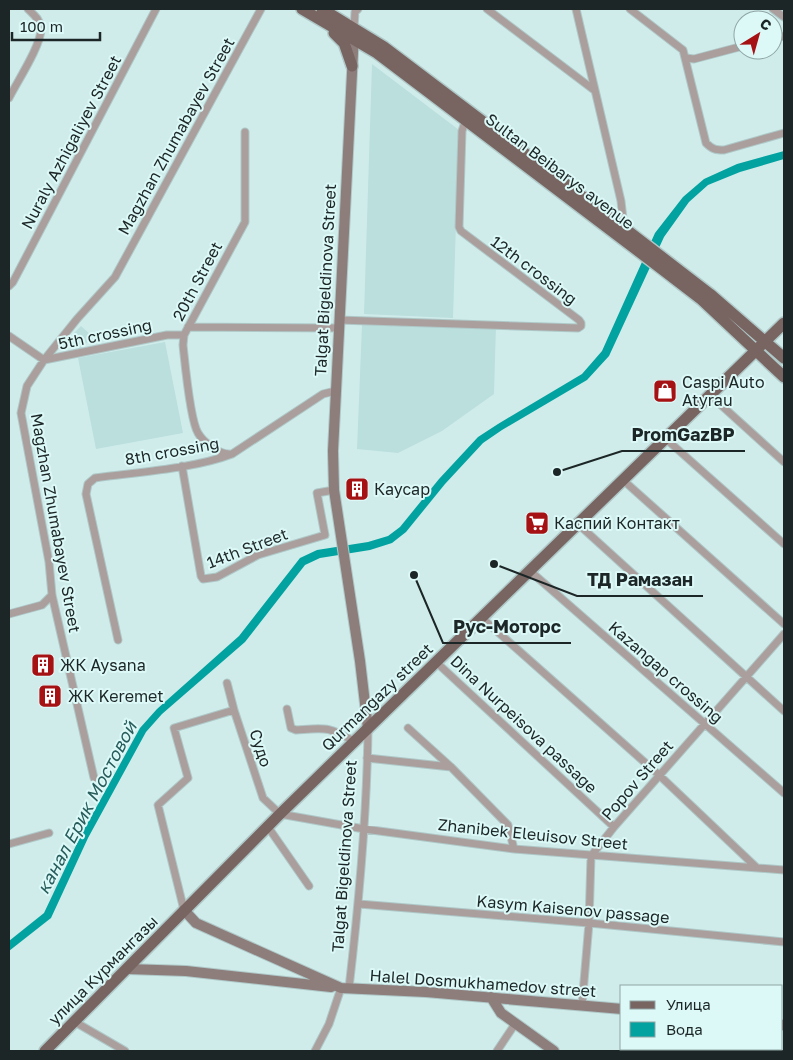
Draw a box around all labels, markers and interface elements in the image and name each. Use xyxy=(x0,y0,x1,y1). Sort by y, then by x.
scale bar xyxy=(12,10,100,42)
north arrow xyxy=(733,10,783,60)
text: С xyxy=(757,14,775,34)
text: 100 m xyxy=(20,17,63,35)
street label: Magzhan Zhumabayev Street xyxy=(113,34,239,238)
street label: Nuraly Azhigaliyev Street xyxy=(17,52,125,232)
street label: Sultan Beibarys avenue xyxy=(482,109,638,233)
street label: Talgat Bigeldinova Street xyxy=(310,183,340,377)
street label: 12th crossing xyxy=(487,231,581,309)
street label: 20th Street xyxy=(168,238,226,324)
street label: 5th crossing xyxy=(57,314,153,354)
place label: Caspi Auto Atyrau xyxy=(682,372,765,410)
shop icon: Caspi Auto Atyrau xyxy=(652,378,678,404)
street label: Magzhan Zhumabayev Street xyxy=(27,412,85,634)
callout: PromGazBP xyxy=(622,418,745,451)
text: PromGazBP xyxy=(632,423,734,445)
street label: 8th crossing xyxy=(123,433,221,469)
building icon: Каусар xyxy=(344,476,370,502)
place label: Каусар xyxy=(374,479,430,499)
supermarket icon: Каспий Контакт xyxy=(524,510,550,536)
place label: Каспий Контакт xyxy=(554,513,680,533)
street label: 14th Street xyxy=(204,523,290,573)
callout: ТД Рамазан xyxy=(577,563,703,596)
text: ТД Рамазан xyxy=(587,568,693,590)
callout: Рус-Моторс xyxy=(443,610,571,643)
text: Рус-Моторс xyxy=(453,615,561,637)
street label: Kazangap crossing xyxy=(605,617,727,727)
street label: Qurmangazy street xyxy=(317,639,437,755)
street label: Dina Nurpeisova passage xyxy=(447,651,601,797)
building icon: ЖК Aysana xyxy=(30,652,56,678)
place label: ЖК Aysana xyxy=(60,655,146,675)
building icon: ЖК Keremet xyxy=(37,683,63,709)
place label: ЖК Keremet xyxy=(68,686,164,706)
water label: канал Ерик Мостовой xyxy=(31,717,141,897)
street label: Судо xyxy=(246,727,276,769)
street label: Popov Street xyxy=(597,736,677,824)
street label: Talgat Bigeldinova Street xyxy=(327,759,361,953)
street label: Zhanibek Eleuisov Street xyxy=(437,814,629,854)
street label: Kasym Kaisenov passage xyxy=(476,891,670,927)
street label: улица Курмангазы xyxy=(44,911,162,1029)
street label: Halel Dosmukhamedov street xyxy=(369,965,597,1001)
legend xyxy=(620,985,783,1050)
text: Улица xyxy=(666,995,711,1013)
text: Вода xyxy=(666,1020,703,1038)

